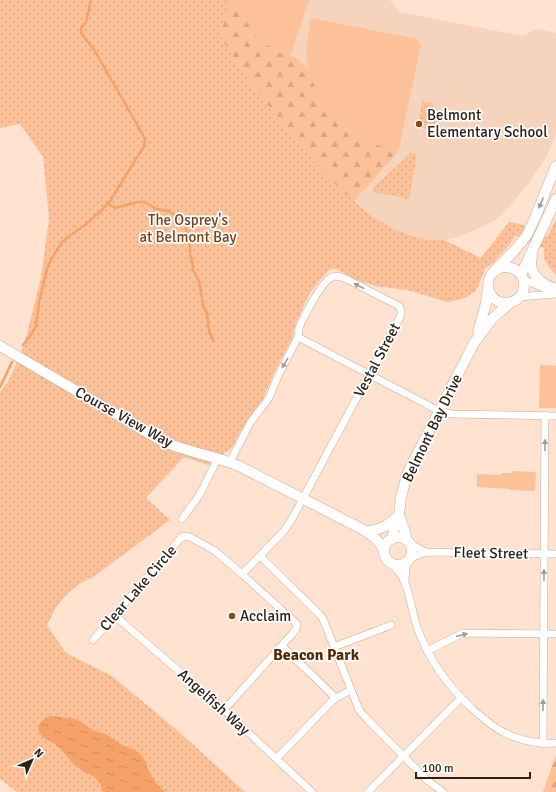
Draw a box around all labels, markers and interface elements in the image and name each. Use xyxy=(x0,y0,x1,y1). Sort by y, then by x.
place label: Belmont Elementary School xyxy=(427,106,548,141)
marker: Belmont Elementary School xyxy=(414,119,424,129)
one-way arrow xyxy=(538,197,544,209)
park label: The Osprey's at Belmont Bay xyxy=(140,211,236,246)
one-way arrow xyxy=(354,282,365,289)
street label: Vestal Street xyxy=(350,320,404,400)
one-way arrow xyxy=(281,357,288,369)
street label: Belmont Bay Drive xyxy=(398,371,466,485)
street label: Course View Way xyxy=(72,383,176,451)
one-way arrow xyxy=(542,438,548,451)
street label: Clear Lake Circle xyxy=(96,541,180,635)
street label: Fleet Street xyxy=(453,543,529,563)
one-way arrow xyxy=(541,568,547,581)
place label: Acclaim xyxy=(240,607,291,625)
marker: Acclaim xyxy=(227,611,237,621)
one-way arrow xyxy=(456,631,469,637)
district label: Beacon Park xyxy=(273,645,360,665)
street label: Angelfish Way xyxy=(174,665,254,739)
one-way arrow xyxy=(540,698,546,711)
north arrow xyxy=(12,740,52,780)
text: N xyxy=(31,746,46,761)
scale bar xyxy=(416,754,530,780)
text: 100 m xyxy=(422,761,454,776)

